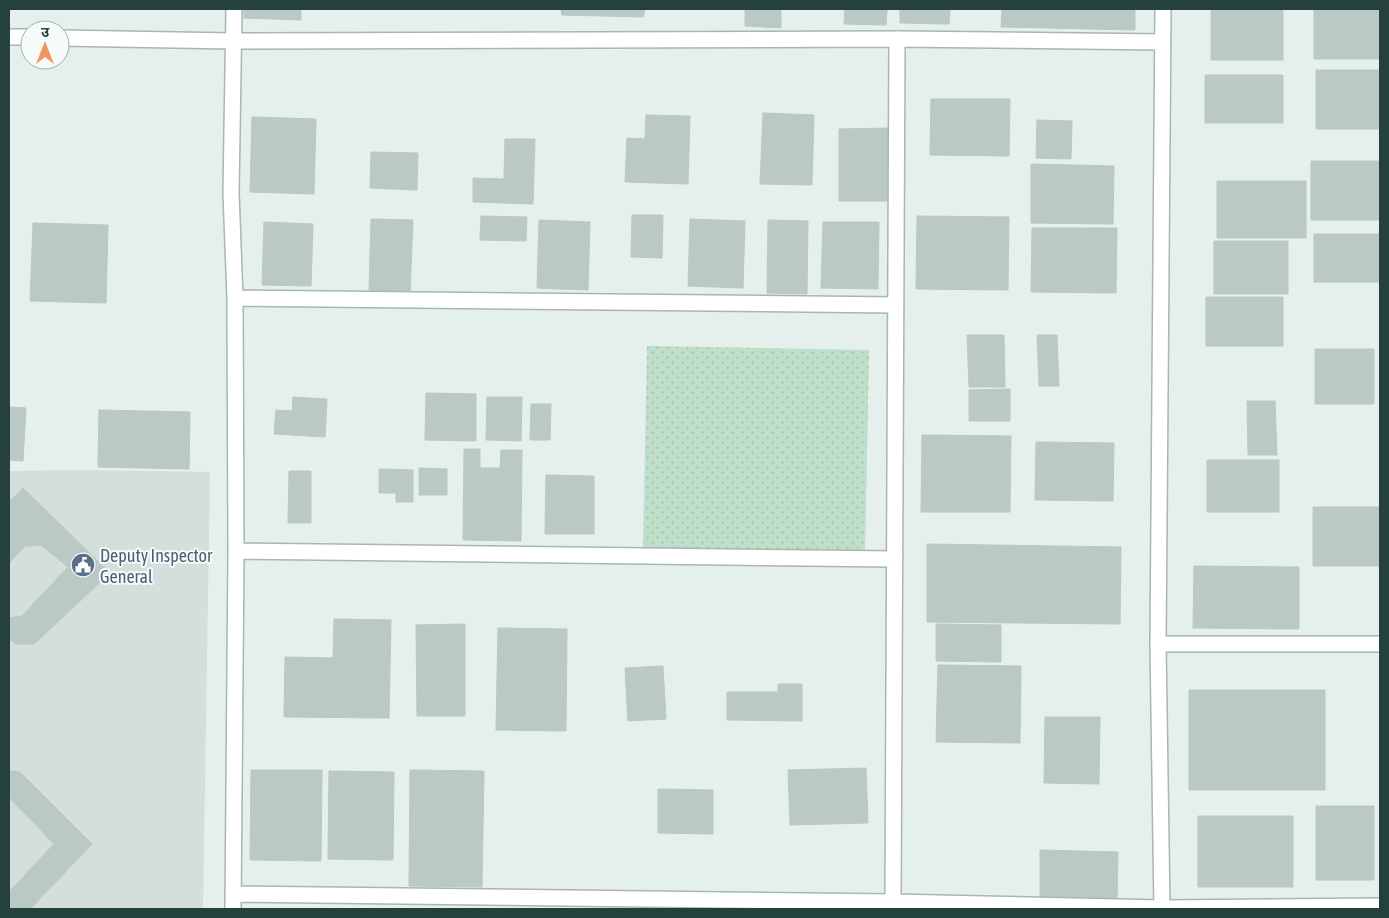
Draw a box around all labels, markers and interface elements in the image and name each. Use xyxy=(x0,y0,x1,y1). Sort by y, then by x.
north arrow xyxy=(20,20,70,70)
text: उ xyxy=(41,24,50,40)
place label: Deputy Inspector General xyxy=(100,545,213,587)
public building icon: Deputy Inspector General xyxy=(70,552,96,578)

